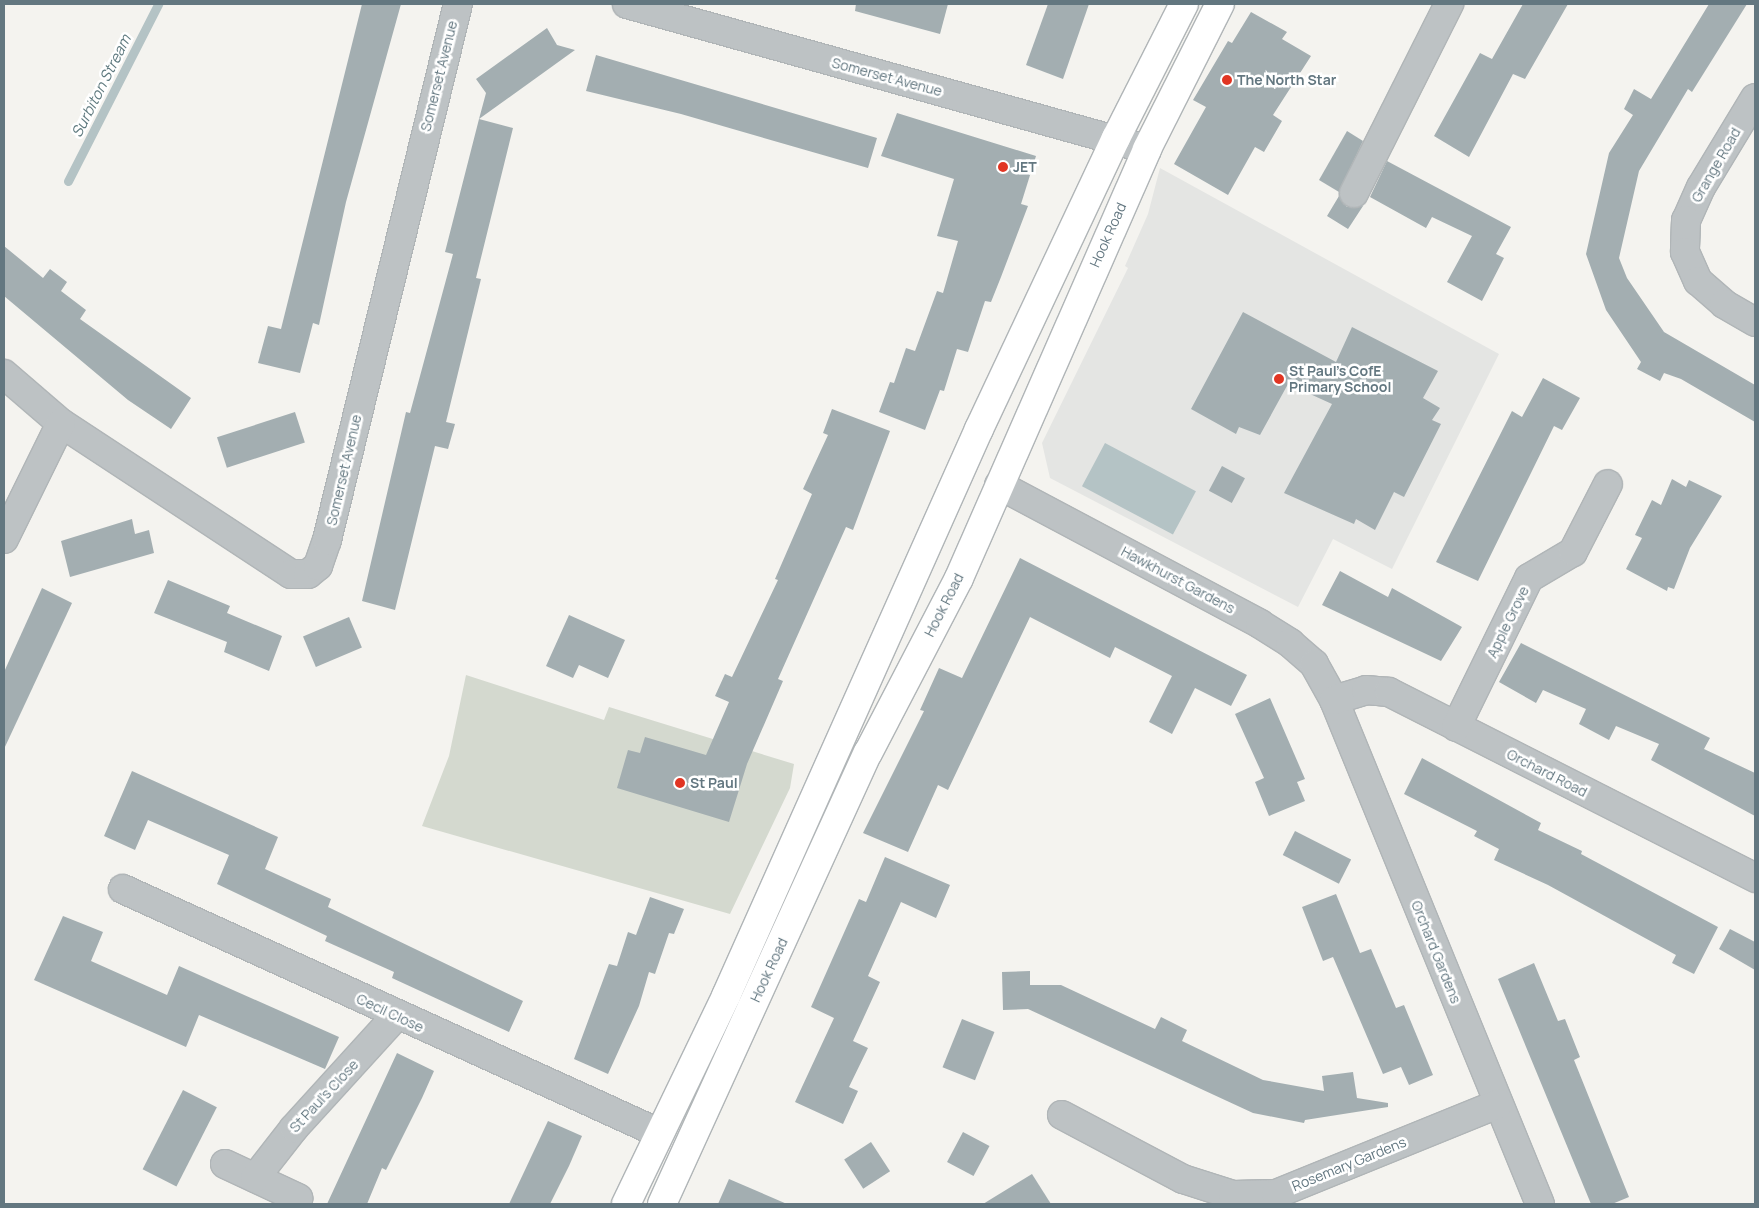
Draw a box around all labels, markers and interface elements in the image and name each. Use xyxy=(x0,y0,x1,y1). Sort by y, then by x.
street label: Somerset Avenue xyxy=(417,19,461,133)
water label: Surbiton Stream xyxy=(67,32,135,140)
street label: Somerset Avenue xyxy=(830,54,944,100)
place label: The North Star xyxy=(1237,72,1336,88)
marker: The North Star xyxy=(1221,74,1233,86)
street label: Grange Road xyxy=(1688,125,1744,205)
place label: JET xyxy=(1013,159,1037,175)
marker: JET xyxy=(997,161,1009,173)
street label: Hook Road xyxy=(1086,200,1130,270)
place label: St Paul's CofE Primary School xyxy=(1289,363,1391,396)
marker: St Paul's CofE Primary School xyxy=(1273,373,1285,385)
street label: Somerset Avenue xyxy=(323,413,365,527)
street label: Hawkhurst Gardens xyxy=(1118,543,1238,617)
street label: Hook Road xyxy=(921,570,967,640)
street label: Apple Grove xyxy=(1483,583,1533,661)
street label: Orchard Road xyxy=(1504,746,1590,800)
place label: St Paul xyxy=(690,775,738,791)
marker: St Paul xyxy=(674,777,686,789)
street label: Orchard Gardens xyxy=(1408,898,1464,1006)
street label: Hook Road xyxy=(747,935,791,1005)
street label: Cecil Close xyxy=(354,990,426,1036)
street label: St Paul's Close xyxy=(286,1056,362,1136)
street label: Rosemary Gardens xyxy=(1289,1133,1409,1195)

